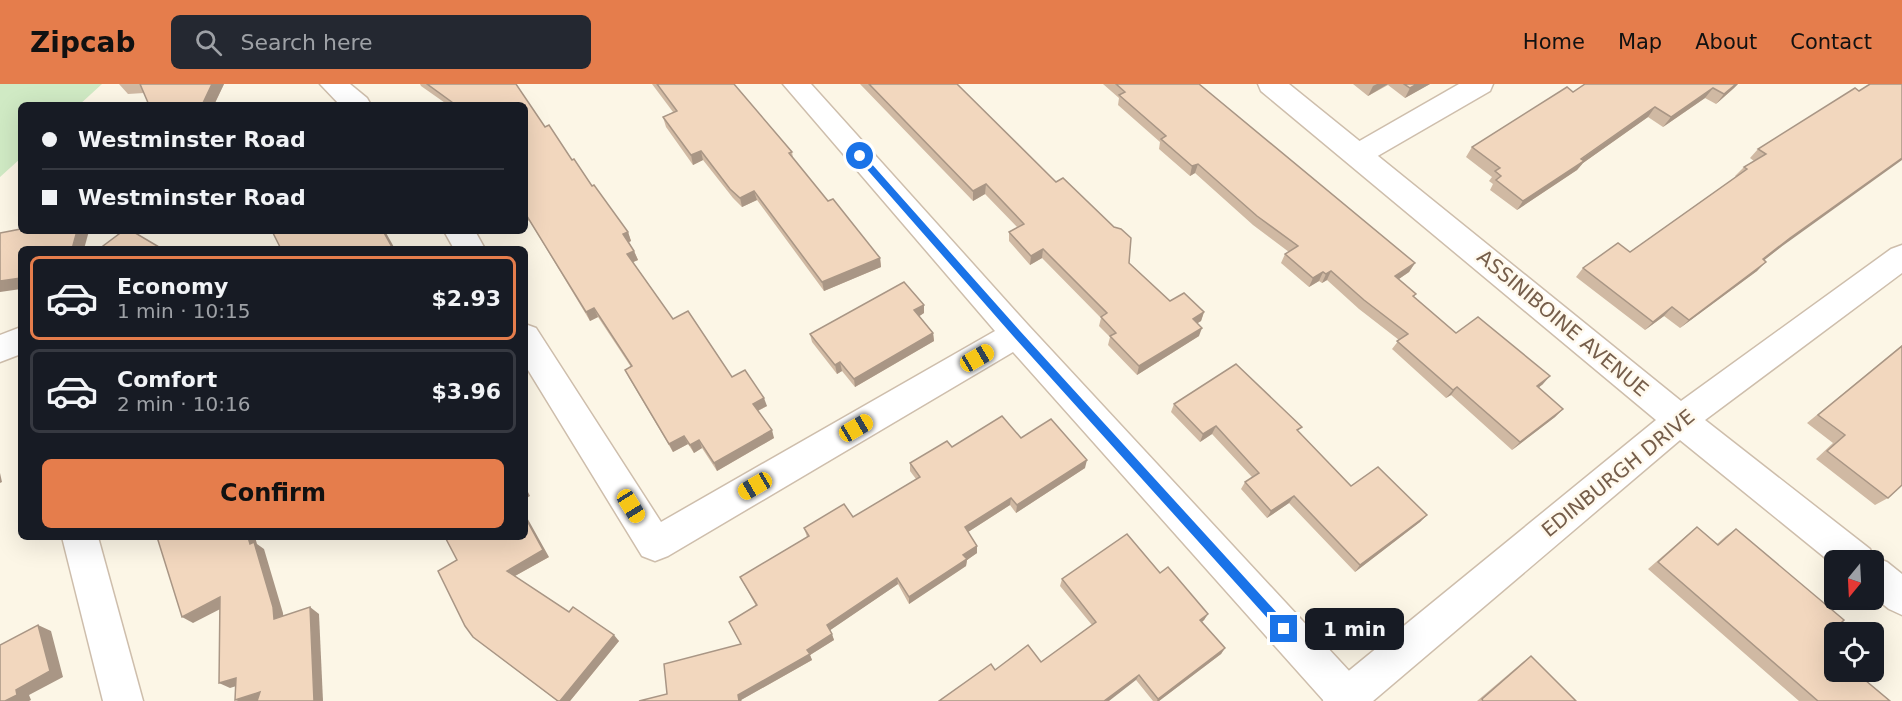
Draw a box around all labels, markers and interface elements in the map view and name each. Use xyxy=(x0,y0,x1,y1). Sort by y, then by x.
search box xyxy=(171,15,591,69)
text: Zipcab xyxy=(30,26,135,59)
icon: search xyxy=(192,26,225,59)
text: Search here xyxy=(240,30,373,55)
text: Home xyxy=(1523,30,1585,54)
text: Map xyxy=(1618,30,1662,54)
text: About xyxy=(1695,30,1757,54)
text: Contact xyxy=(1790,30,1872,54)
text: Westminster Road xyxy=(78,127,306,152)
route start xyxy=(846,142,873,169)
text: Westminster Road xyxy=(78,185,306,210)
street label: ASSINIBOINE AVENUE xyxy=(1473,244,1653,402)
icon: car xyxy=(45,271,99,325)
text: Economy xyxy=(117,274,228,299)
text: $2.93 xyxy=(431,286,501,311)
text: 1 min · 10:15 xyxy=(117,299,251,323)
car xyxy=(957,341,997,375)
icon: car xyxy=(45,364,99,418)
text: Comfort xyxy=(117,367,217,392)
text: $3.96 xyxy=(431,379,501,404)
text: 2 min · 10:16 xyxy=(117,392,251,416)
street label: EDINBURGH DRIVE xyxy=(1537,404,1699,542)
car xyxy=(836,411,876,445)
button: Confirm xyxy=(42,459,504,528)
car xyxy=(735,469,775,503)
car xyxy=(614,486,648,526)
north arrow xyxy=(1824,550,1884,610)
map controls xyxy=(1824,550,1884,682)
callout: 1 min xyxy=(1305,608,1404,650)
route end xyxy=(1270,615,1297,642)
text: 1 min xyxy=(1323,617,1386,641)
button: locate xyxy=(1824,622,1884,682)

